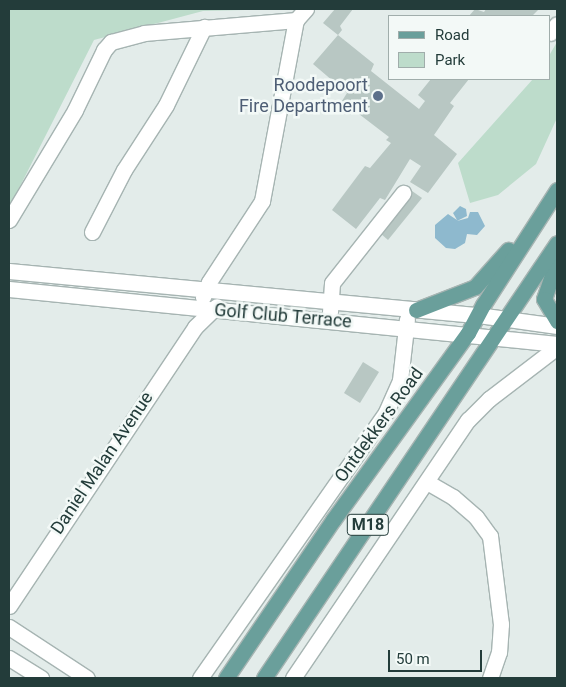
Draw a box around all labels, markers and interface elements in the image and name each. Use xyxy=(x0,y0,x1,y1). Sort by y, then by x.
legend xyxy=(388,15,551,80)
text: Road xyxy=(435,26,469,44)
text: Park xyxy=(435,51,465,69)
place label: Roodepoort Fire Department xyxy=(239,75,368,118)
marker: Roodepoort Fire Department xyxy=(372,90,384,102)
street label: Golf Club Terrace xyxy=(213,299,353,333)
street label: Ontdekkers Road xyxy=(330,363,428,487)
street label: Daniel Malan Avenue xyxy=(46,388,158,538)
road number: M18 xyxy=(347,512,389,538)
scale bar xyxy=(391,640,485,672)
text: 50 m xyxy=(396,650,430,668)

